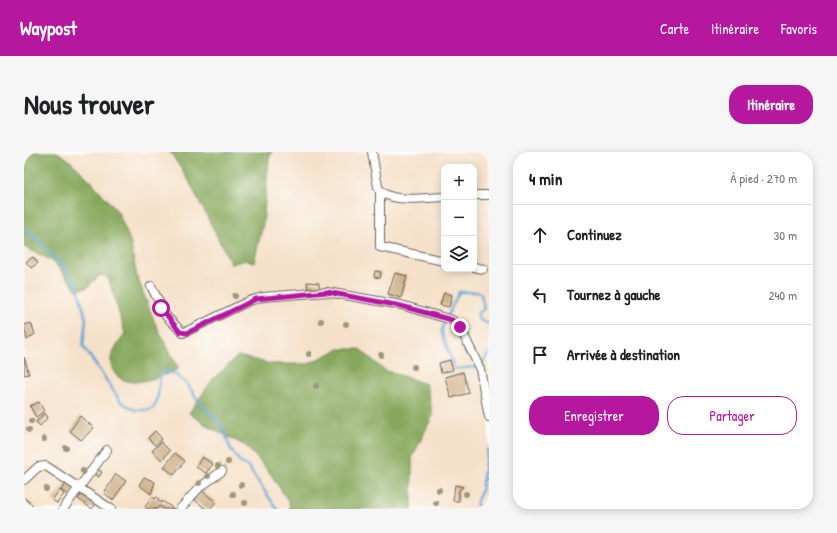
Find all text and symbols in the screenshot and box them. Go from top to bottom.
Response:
text: Waypost [20,15,77,41]
text: Carte [660,19,689,38]
text: Itinéraire [711,19,759,38]
text: Favoris [781,19,817,38]
text: Nous trouver [24,85,155,123]
button: Itinéraire [729,85,813,124]
map controls [441,164,477,272]
button: + [441,164,477,200]
text: 4 min [529,167,562,190]
text: À pied · 270 m [730,169,797,187]
button: − [441,200,477,236]
icon: ahead [529,224,551,246]
text: Continuez [567,224,622,245]
text: 30 m [774,226,797,244]
button: layers [441,236,477,272]
icon: left [529,284,551,306]
text: Tournez à gauche [567,284,660,305]
text: 240 m [768,286,797,304]
route start [152,299,170,317]
route end [451,318,469,336]
icon: arrive [529,344,551,366]
text: Arrivée à destination [567,344,680,365]
button: Enregistrer [529,396,659,435]
button: Partager [667,396,797,435]

